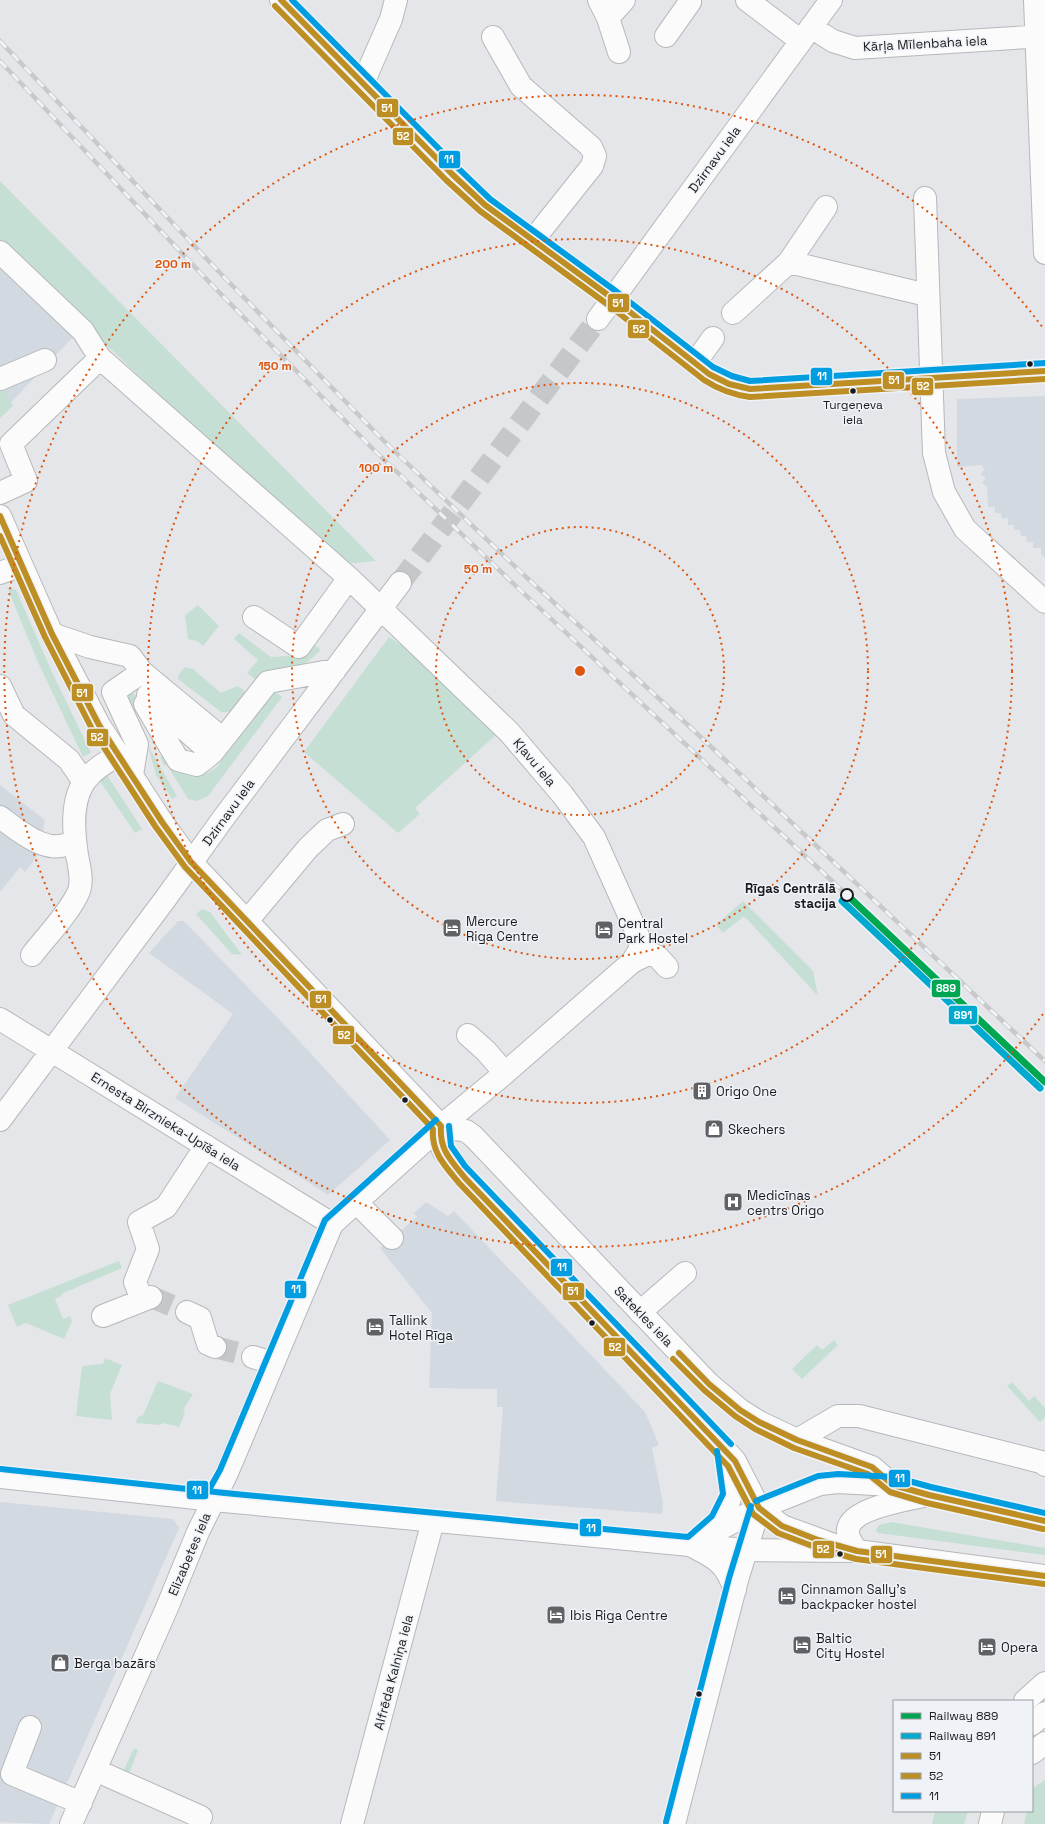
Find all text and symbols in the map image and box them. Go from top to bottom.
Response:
street label: Kārļa Mīlenbaha iela [862,32,988,55]
line badge: 51 [376,98,399,118]
text: 51 [381,101,393,115]
street label: Dzirnavu iela [684,122,745,196]
line badge: 52 [392,127,414,146]
text: 52 [396,129,410,143]
line badge: 11 [438,150,461,169]
text: 11 [444,152,454,166]
text: 200 m [155,256,191,272]
line badge: 51 [607,293,630,313]
text: 51 [612,296,624,310]
line badge: 52 [627,319,650,339]
text: 52 [632,322,646,336]
text: 150 m [258,358,292,374]
unlabelled marker [1025,359,1035,369]
line badge: 11 [810,367,833,386]
text: 11 [817,369,827,383]
line badge: 51 [882,371,905,390]
text: 51 [888,373,900,387]
line badge: 52 [911,377,934,396]
text: 52 [916,379,930,393]
marker: Turgeņeva iela [848,386,858,396]
place label: Turgeņeva iela [823,397,883,428]
text: 100 m [359,460,393,476]
text: 50 m [464,561,492,577]
centre of rings [573,664,587,678]
line badge: 51 [71,683,94,702]
text: 51 [76,686,88,700]
line badge: 52 [86,728,109,747]
text: 52 [90,730,104,744]
street label: Kļavu iela [509,735,560,790]
street label: Dzirnavu iela [198,775,259,849]
place label: Rīgas Centrālā stacija [745,880,836,912]
marker: Rīgas Centrālā stacija [840,888,854,902]
place label: Mercure Riga Centre [466,913,539,945]
place label: Central Park Hostel [618,915,688,947]
hotel icon: Mercure Riga Centre [441,917,463,939]
hotel icon: Central Park Hostel [593,919,615,941]
line badge: 889 [931,979,961,998]
text: 889 [936,981,956,995]
line badge: 51 [309,990,332,1009]
text: 51 [315,992,327,1006]
line badge: 891 [948,1005,978,1025]
text: 891 [954,1008,972,1022]
unlabelled marker [325,1015,335,1025]
line badge: 52 [332,1025,355,1045]
text: 52 [337,1028,351,1042]
street label: Ernesta Birznieka-Upīša iela [88,1068,244,1175]
building icon: Origo One [691,1080,713,1102]
place label: Origo One [716,1083,777,1100]
unlabelled marker [400,1095,410,1105]
shop icon: Skechers [703,1118,725,1140]
place label: Skechers [728,1121,786,1138]
place label: Medicīnas centrs Origo [747,1187,824,1219]
hospital icon: Medicīnas centrs Origo [722,1191,744,1213]
line badge: 11 [550,1258,573,1277]
text: 11 [557,1260,567,1274]
line badge: 11 [284,1280,307,1299]
text: 11 [291,1282,301,1296]
line badge: 51 [562,1282,585,1301]
street label: Satekles iela [610,1282,677,1351]
text: 51 [567,1284,579,1298]
place label: Tallink Hotel Rīga [389,1312,453,1344]
hotel icon: Tallink Hotel Rīga [364,1316,386,1338]
unlabelled marker [587,1318,597,1328]
line badge: 52 [603,1337,626,1357]
text: 52 [608,1340,622,1354]
line badge: 11 [888,1469,911,1488]
text: 11 [895,1471,905,1485]
line badge: 11 [186,1480,209,1500]
text: 11 [192,1483,202,1497]
street label: Elizabetes iela [164,1509,215,1598]
line badge: 11 [579,1518,602,1537]
text: 11 [586,1521,596,1535]
line badge: 52 [812,1540,835,1559]
text: 52 [816,1542,830,1556]
line badge: 51 [870,1545,893,1564]
text: 51 [875,1547,887,1561]
unlabelled marker [835,1549,845,1559]
place label: Cinnamon Sally's backpacker hostel [801,1581,917,1613]
hotel icon: Cinnamon Sally's backpacker hostel [776,1585,798,1607]
hotel icon: Ibis Riga Centre [545,1604,567,1626]
place label: Ibis Riga Centre [570,1607,668,1624]
street label: Alfrēda Kalniņa iela [370,1612,417,1732]
place label: Baltic City Hostel [816,1630,885,1662]
hotel icon: Baltic City Hostel [791,1634,813,1656]
hotel icon: Opera [976,1636,998,1658]
place label: Opera [1001,1639,1038,1656]
shop icon: Berga bazārs [49,1652,71,1674]
place label: Berga bazārs [74,1655,156,1672]
unlabelled marker [694,1689,704,1699]
legend [893,1700,1033,1812]
text: Railway 889 [929,1708,998,1724]
text: Railway 891 [929,1728,996,1744]
text: 51 [929,1748,941,1764]
text: 52 [929,1768,943,1784]
text: 11 [929,1788,939,1804]

